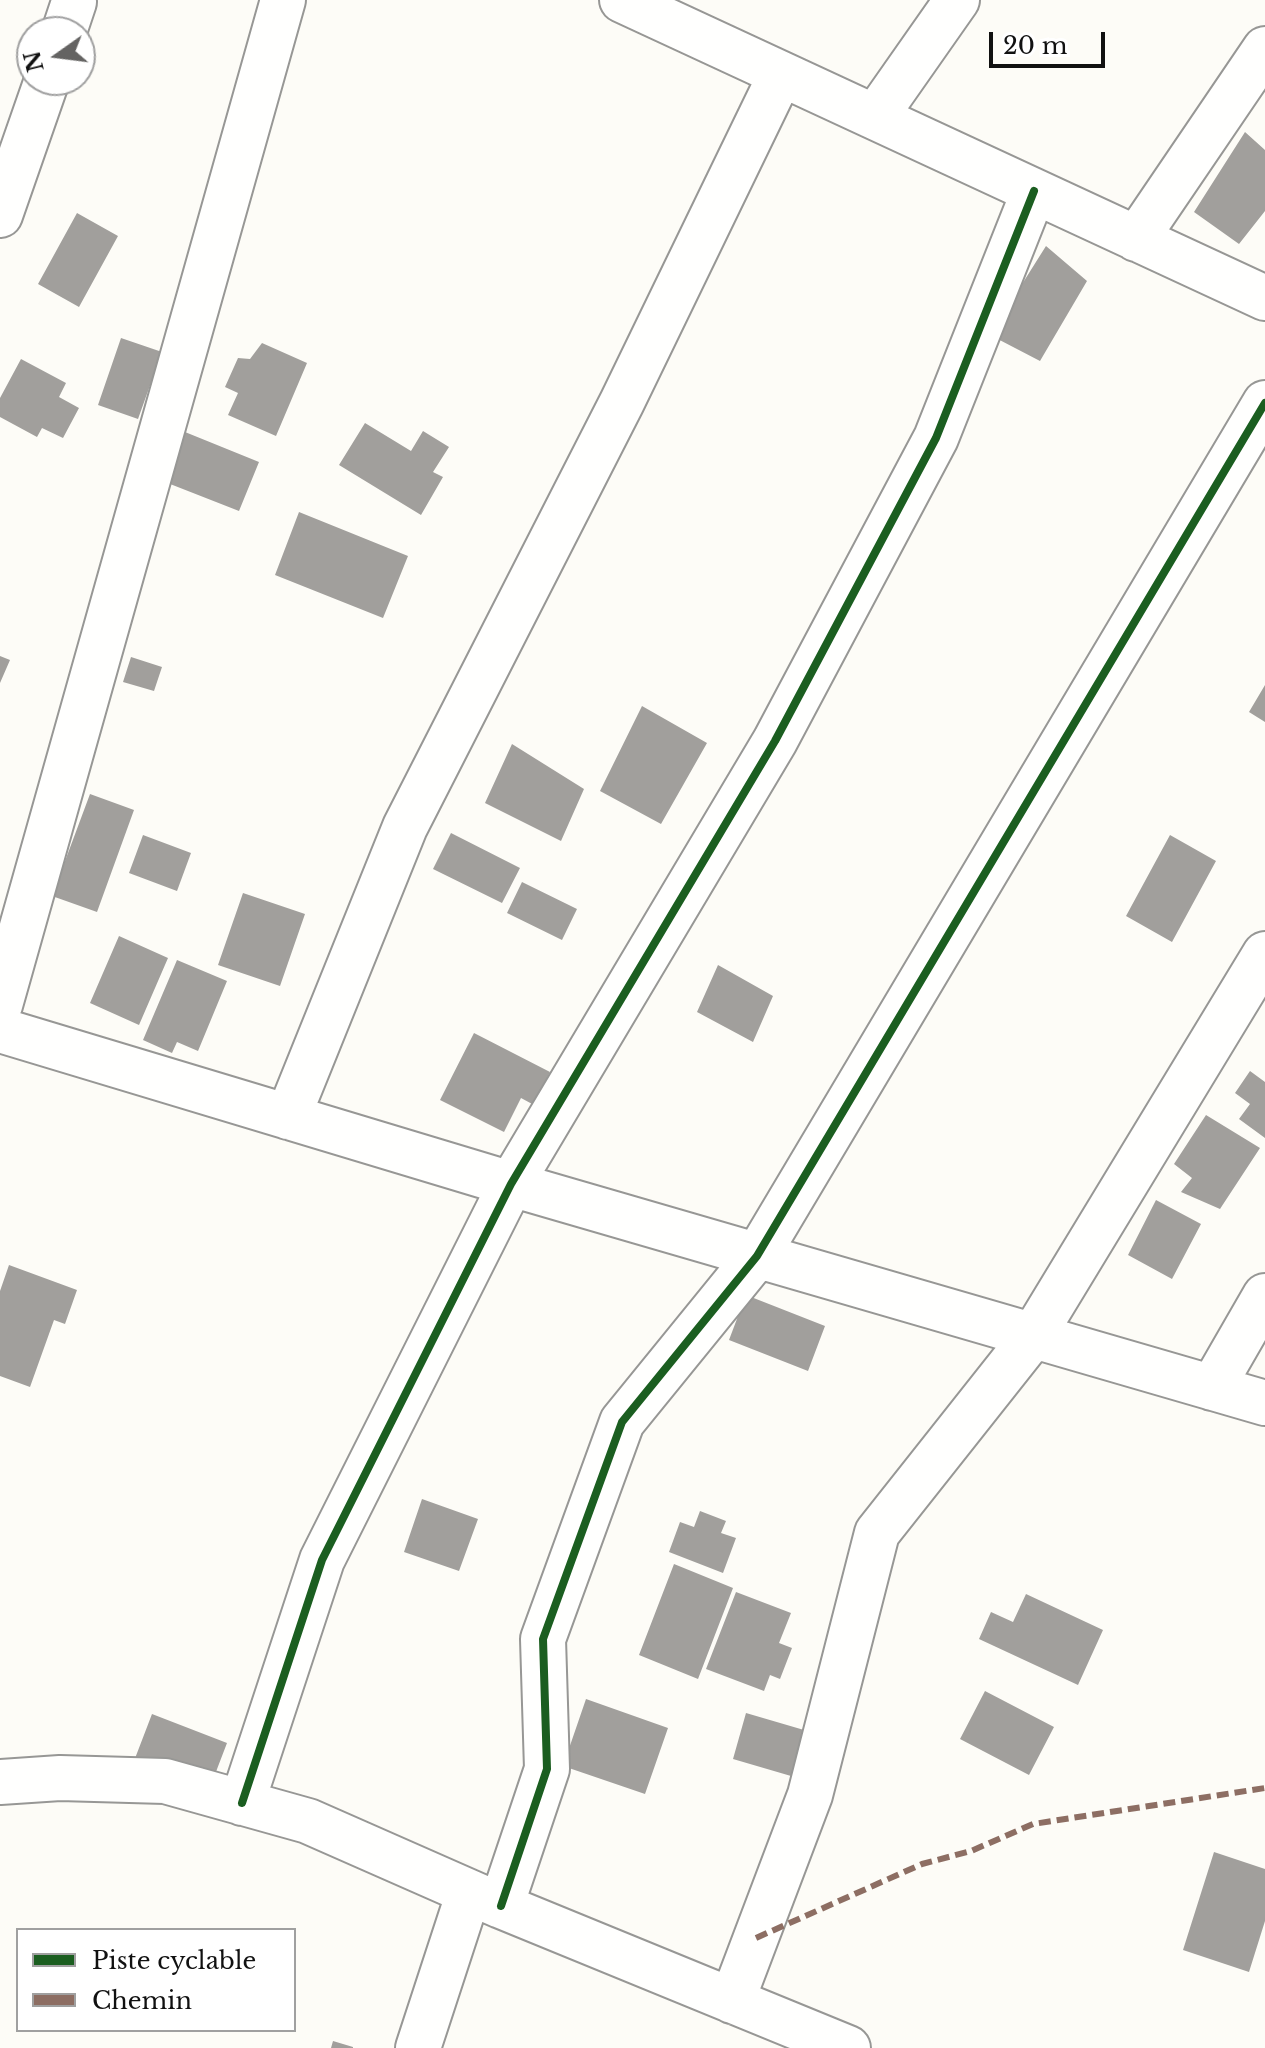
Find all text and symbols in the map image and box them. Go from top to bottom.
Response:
north arrow [16,16,96,96]
scale bar [993,16,1109,66]
text: 20 m [1003,31,1068,60]
text: N [19,48,50,75]
legend [16,1928,296,2032]
text: Piste cyclable [92,1946,256,1975]
text: Chemin [92,1986,192,2015]

